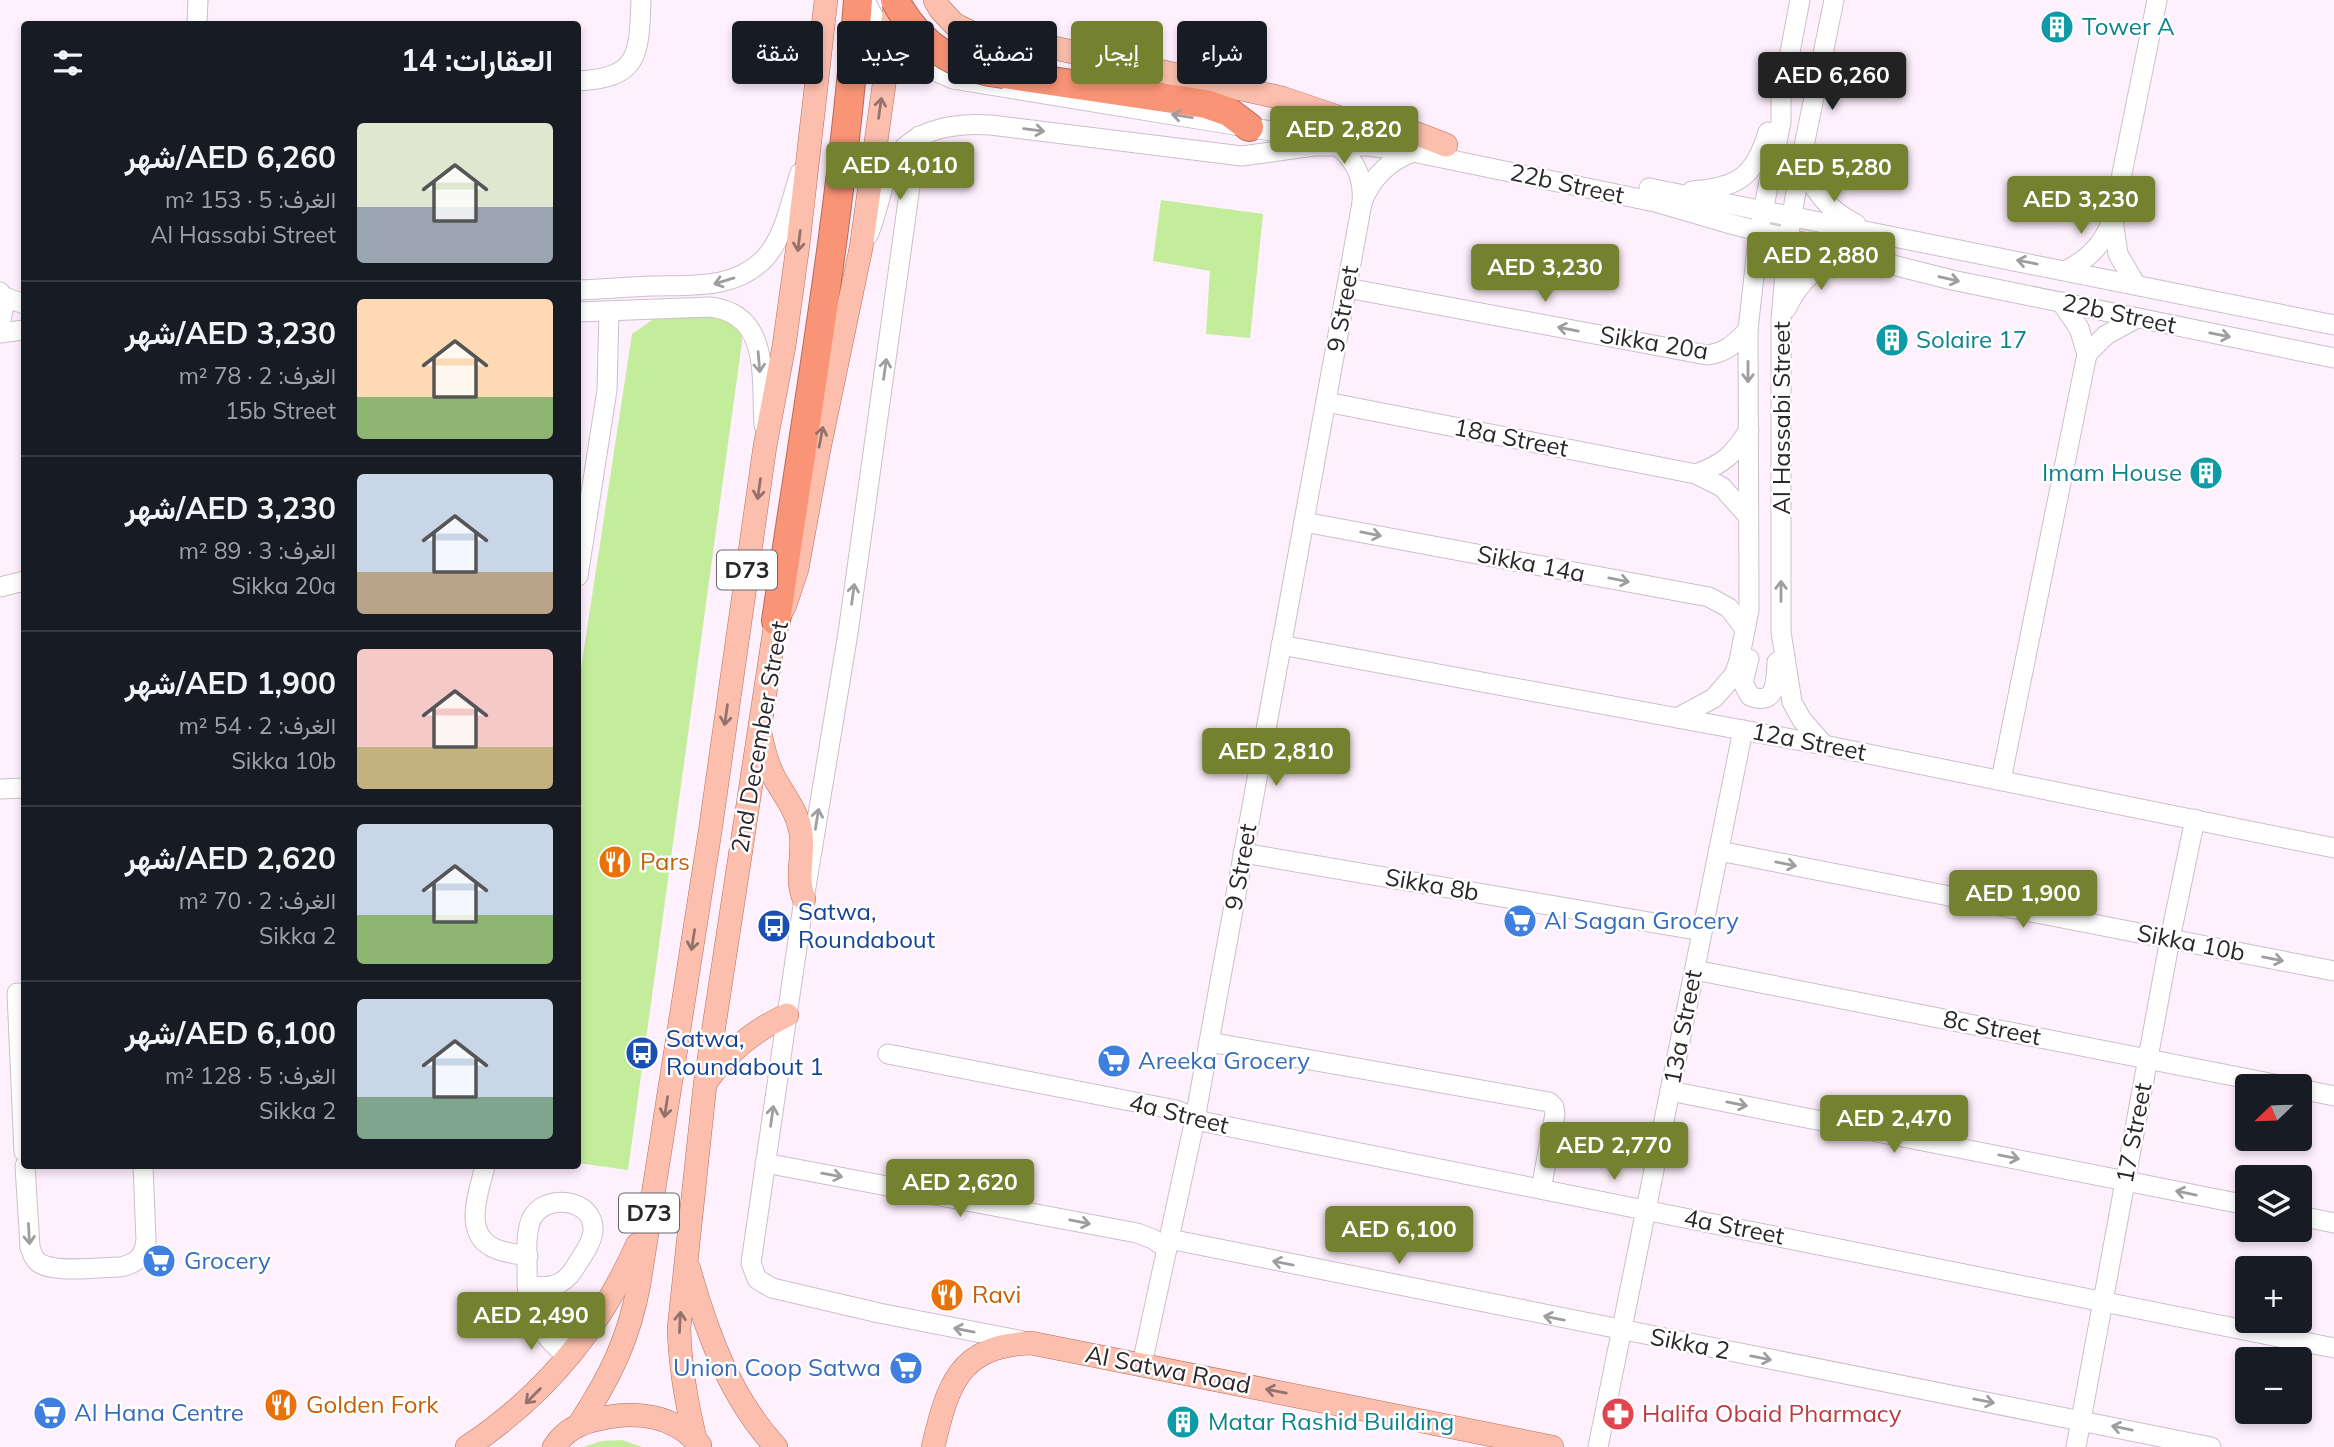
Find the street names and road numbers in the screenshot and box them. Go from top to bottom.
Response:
street label: 22b Street [1507,156,1627,210]
street label: 9 Street [1320,263,1364,354]
street label: 22b Street [2059,286,2179,340]
street label: Sikka 20a [1598,319,1710,365]
street label: Al Hassabi Street [1766,321,1796,515]
street label: 18a Street [1451,411,1571,463]
street label: Sikka 14a [1475,538,1588,588]
road number: D73 [717,550,777,590]
street label: 2nd December Street [724,619,794,855]
street label: 12a Street [1749,715,1869,767]
street label: 9 Street [1218,821,1262,912]
street label: Sikka 8b [1383,861,1481,907]
street label: Sikka 10b [2135,917,2248,967]
street label: 13a Street [1656,967,1708,1087]
street label: 8c Street [1941,1003,2044,1051]
street label: 17 Street [2109,1080,2157,1185]
street label: 4a Street [1126,1086,1232,1140]
road number: D73 [619,1194,679,1232]
street label: 4a Street [1682,1202,1787,1250]
street label: Sikka 2 [1648,1321,1732,1365]
street label: Al Satwa Road [1083,1338,1253,1400]

